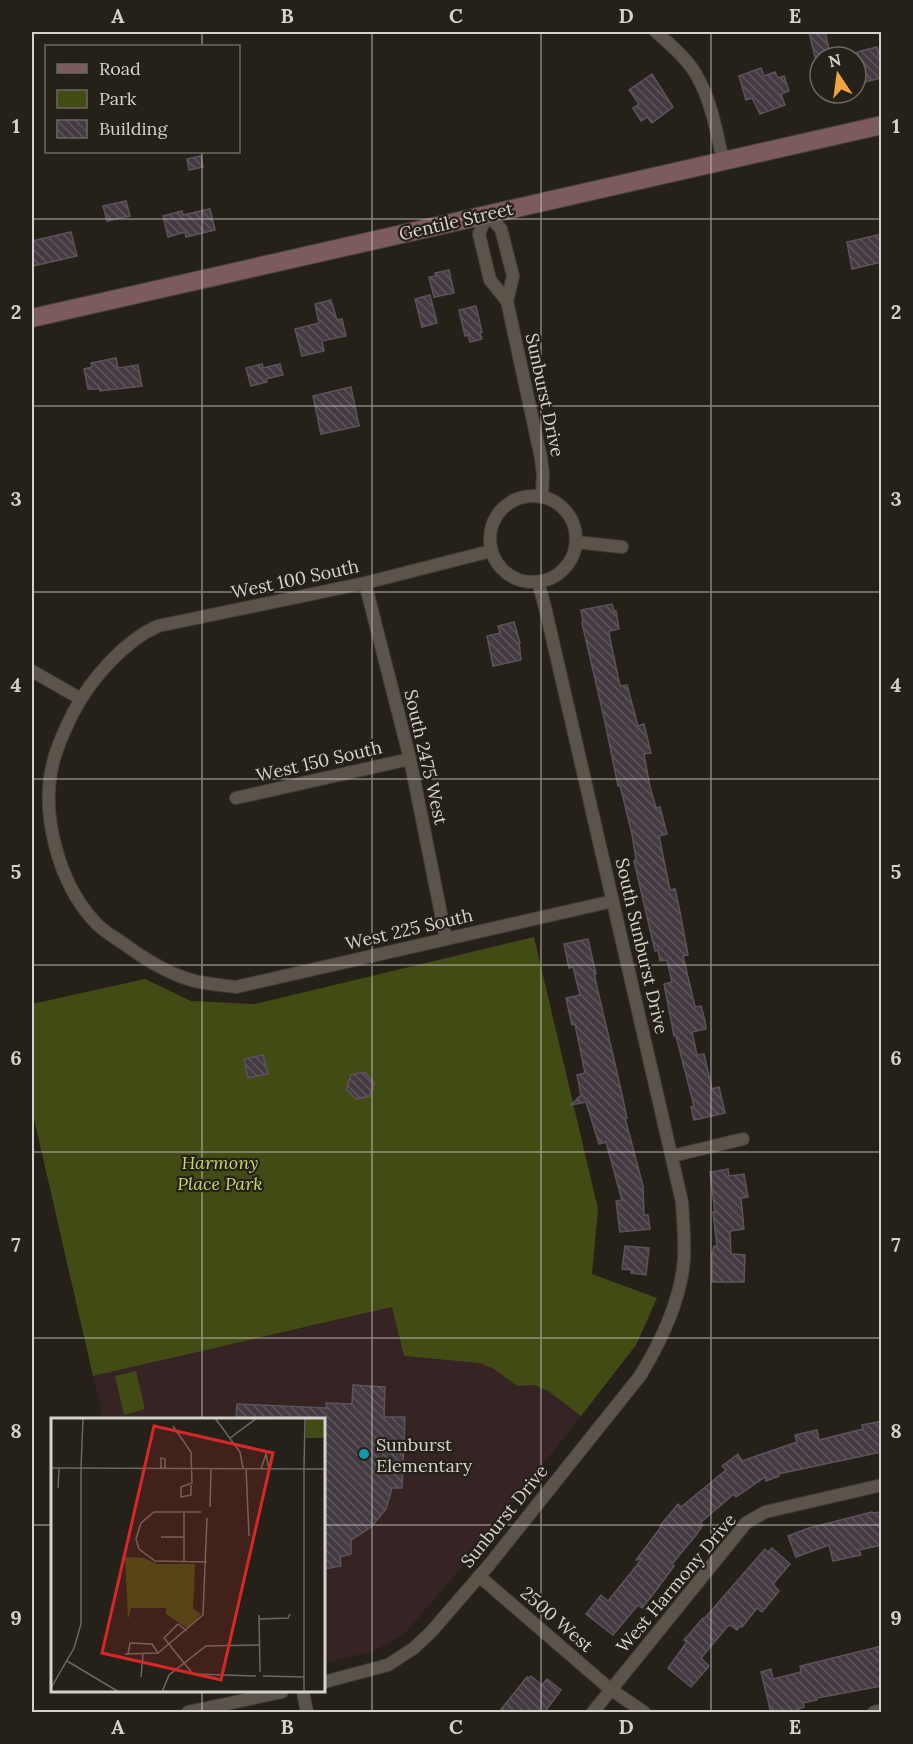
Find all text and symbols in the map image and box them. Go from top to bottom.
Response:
text: A [111,3,125,28]
text: B [280,3,294,28]
text: C [449,3,463,28]
text: D [618,3,634,28]
text: E [789,3,801,28]
legend [45,45,240,153]
north arrow [808,45,868,105]
text: N [826,49,843,72]
text: Road [99,57,141,80]
text: Park [99,87,137,110]
text: 1 [12,113,20,138]
text: 1 [892,113,900,138]
text: Building [99,117,169,140]
street label: Gentile Street [397,197,515,245]
text: 2 [11,299,21,324]
text: 2 [891,299,901,324]
street label: Sunburst Drive [521,331,569,459]
text: 3 [10,486,22,511]
text: 3 [890,486,902,511]
street label: West 100 South [229,554,361,604]
text: 4 [11,672,22,697]
text: 4 [891,672,902,697]
street label: South 2475 West [399,687,453,827]
street label: West 150 South [254,735,384,787]
street label: South Sunburst Drive [611,856,673,1036]
text: 5 [11,859,22,884]
text: 5 [891,859,902,884]
street label: West 225 South [343,903,475,955]
text: 6 [10,1045,22,1070]
text: 6 [890,1045,902,1070]
park label: Harmony Place Park [177,1151,263,1195]
text: 7 [11,1232,21,1257]
text: 7 [891,1232,901,1257]
text: 8 [10,1418,22,1443]
inset map [51,1418,326,1693]
text: 8 [890,1418,902,1443]
place label: Sunburst Elementary [376,1433,473,1477]
marker: Sunburst Elementary [357,1447,371,1461]
street label: Sunburst Drive [455,1460,553,1572]
street label: West Harmony Drive [611,1509,741,1657]
street label: 2500 West [516,1581,598,1657]
text: 9 [10,1605,22,1630]
text: 9 [890,1605,902,1630]
text: A [111,1714,125,1739]
text: B [280,1714,294,1739]
text: C [449,1714,463,1739]
text: D [618,1714,634,1739]
text: E [789,1714,801,1739]

